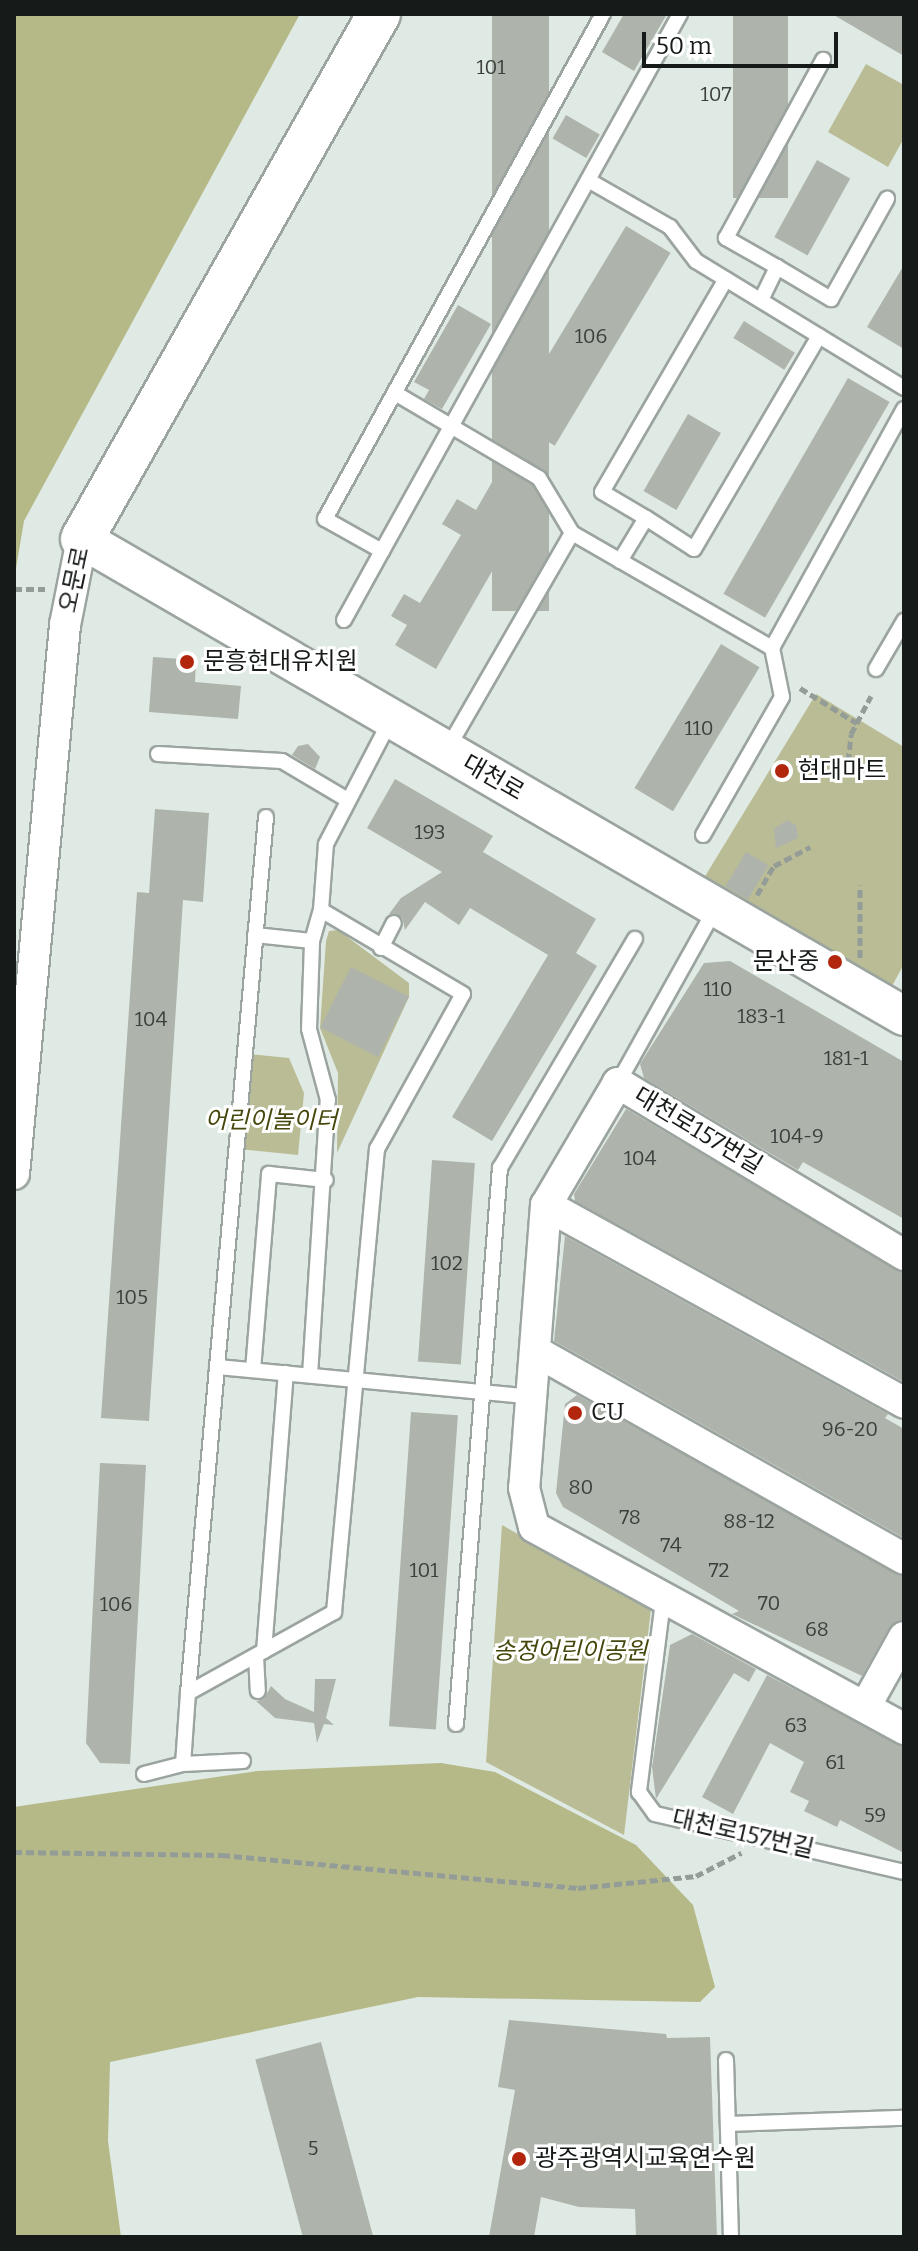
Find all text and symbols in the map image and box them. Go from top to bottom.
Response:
scale bar [646,16,842,66]
text: 50 m [656,32,712,60]
house number: 101 [477,55,505,79]
house number: 107 [701,82,731,106]
house number: 106 [575,324,607,348]
street label: 오문로 [54,545,96,615]
place label: 문흥현대유치원 [203,648,358,676]
marker: 문흥현대유치원 [178,653,196,671]
house number: 110 [684,716,714,740]
street label: 대천로 [457,749,529,807]
place label: 현대마트 [798,757,886,785]
marker: 현대마트 [773,762,791,780]
house number: 193 [415,820,445,844]
place label: 문산중 [753,948,819,976]
marker: 문산중 [826,953,844,971]
house number: 110 [703,977,733,1001]
house number: 183-1 [737,1004,785,1028]
house number: 104 [135,1007,167,1031]
house number: 181-1 [824,1046,868,1070]
street label: 대천로157번길 [629,1081,767,1181]
park label: 어린이놀이터 [205,1107,337,1135]
house number: 104-9 [770,1124,824,1148]
house number: 104 [624,1146,656,1170]
house number: 102 [431,1251,463,1275]
house number: 105 [116,1285,148,1309]
place label: CU [591,1399,624,1427]
marker: CU [566,1404,584,1422]
house number: 96-20 [822,1417,878,1441]
house number: 80 [569,1475,593,1499]
house number: 78 [619,1505,641,1529]
house number: 88-12 [723,1509,775,1533]
house number: 74 [660,1533,682,1557]
house number: 101 [410,1558,438,1582]
house number: 72 [709,1558,729,1582]
house number: 70 [758,1591,780,1615]
house number: 106 [100,1592,132,1616]
house number: 68 [805,1617,829,1641]
park label: 송정어린이공원 [493,1638,647,1666]
house number: 63 [785,1713,807,1737]
house number: 61 [825,1750,845,1774]
house number: 59 [864,1803,886,1827]
street label: 대천로157번길 [669,1804,817,1864]
house number: 5 [308,2136,318,2160]
place label: 광주광역시교육연수원 [535,2145,756,2173]
marker: 광주광역시교육연수원 [510,2150,528,2168]

